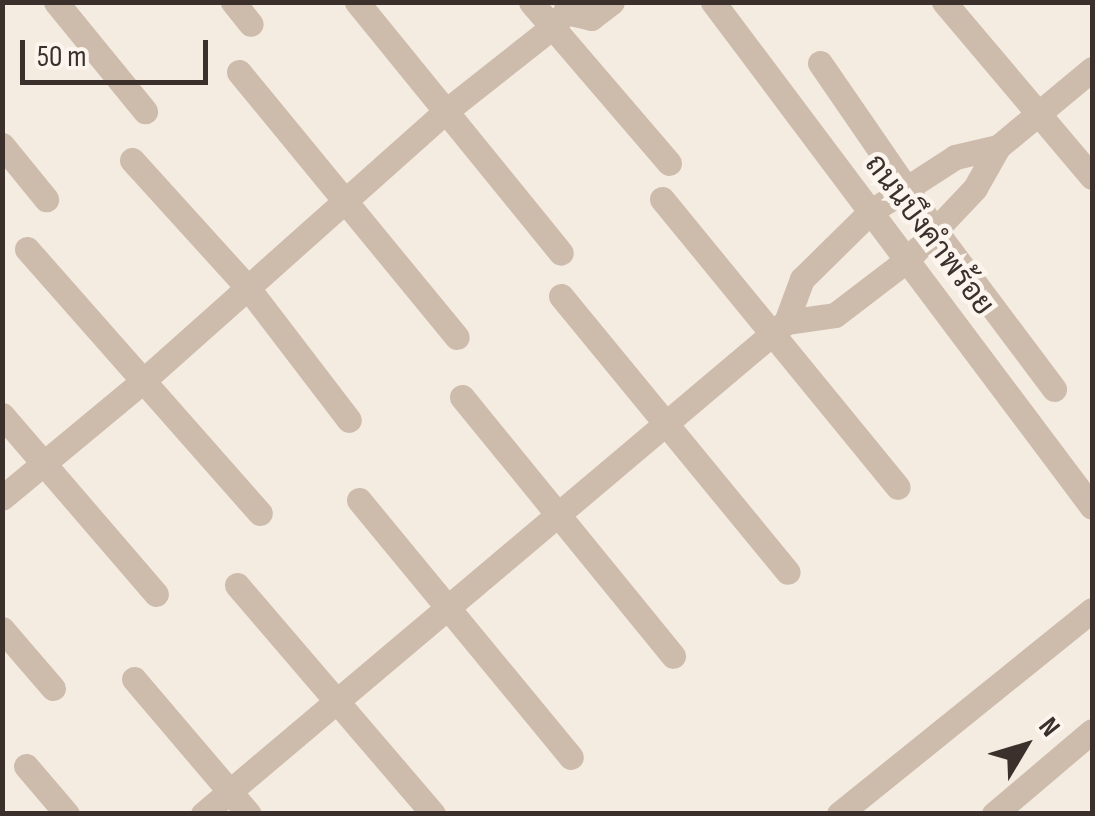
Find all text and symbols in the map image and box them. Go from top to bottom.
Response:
scale bar [25,20,212,82]
text: 50 m [37,39,86,75]
street label: ถนนบึงคำพร้อย [857,147,1001,323]
north arrow [975,696,1075,796]
text: N [1031,711,1067,743]

